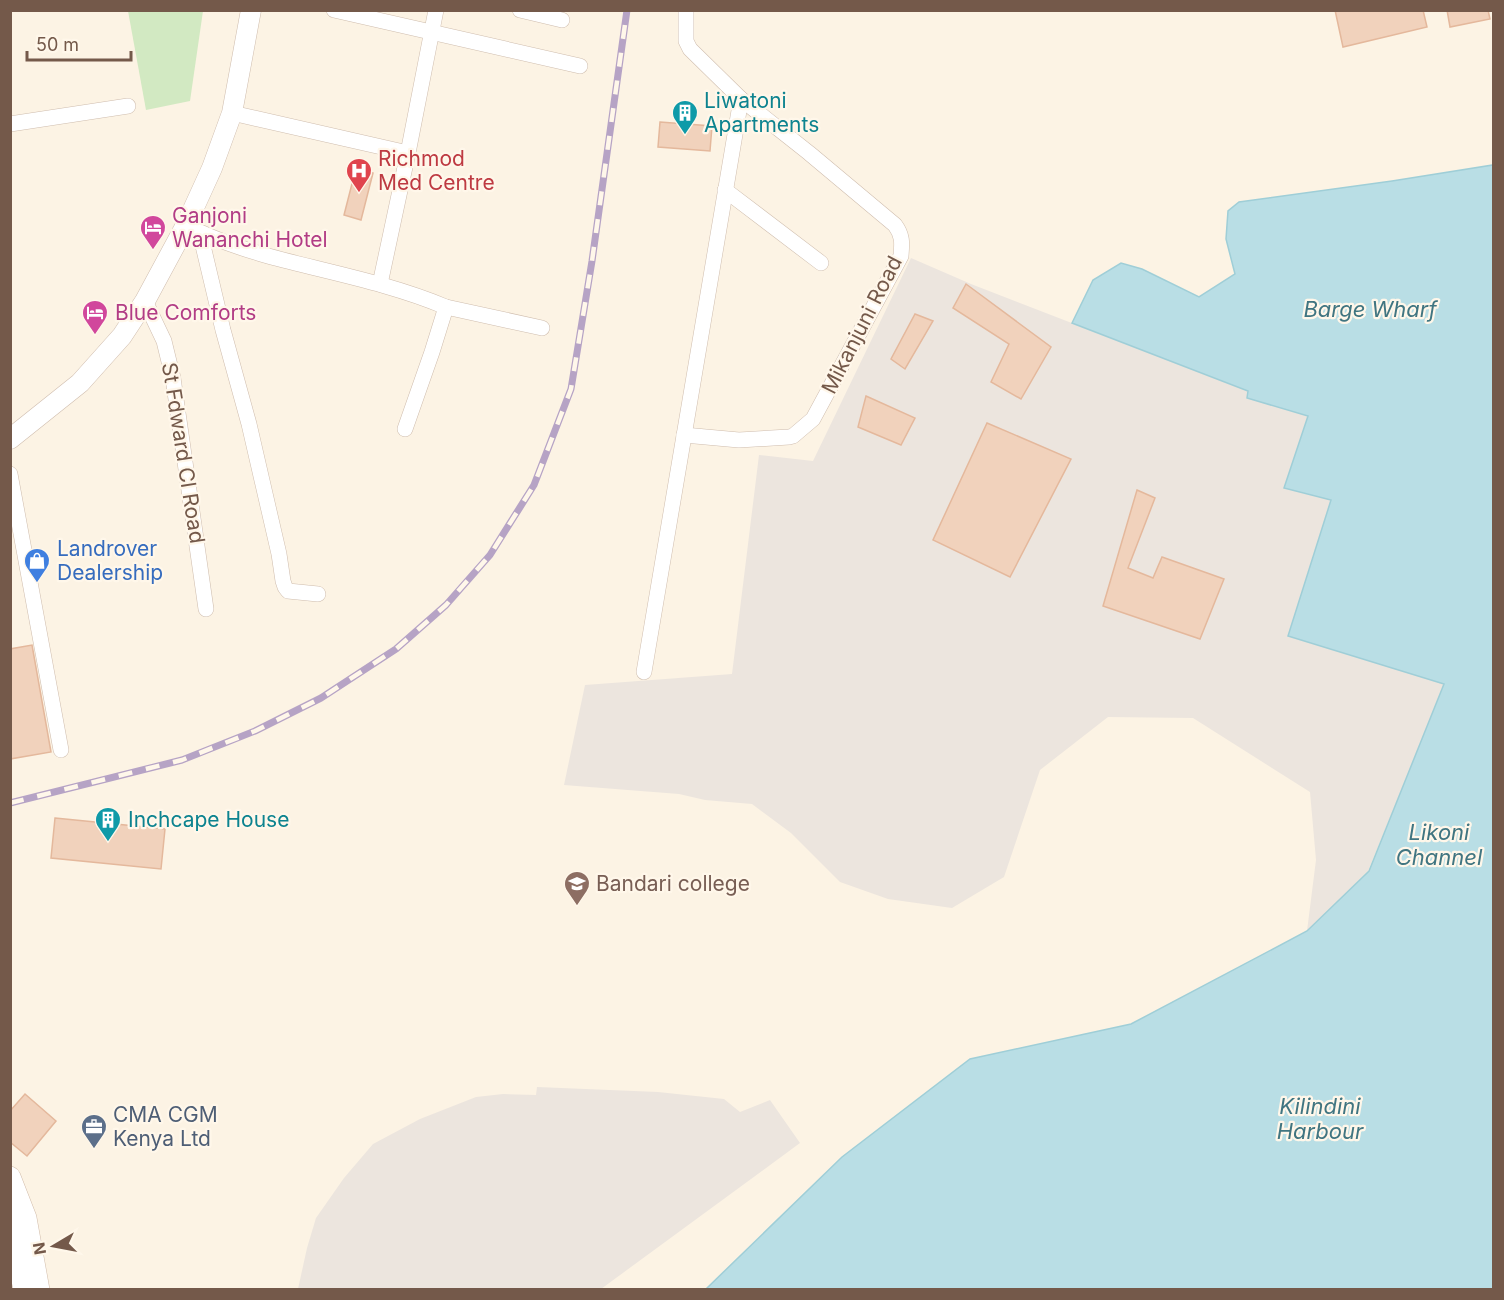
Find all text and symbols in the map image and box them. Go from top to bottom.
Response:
scale bar [27,24,130,62]
text: 50 m [36,34,79,55]
place label: Liwatoni Apartments [704,88,819,137]
building icon: Liwatoni Apartments [670,98,700,136]
place label: Richmod Med Centre [378,146,495,195]
hospital icon: Richmod Med Centre [344,156,374,194]
place label: Ganjoni Wananchi Hotel [172,203,328,252]
hotel icon: Ganjoni Wananchi Hotel [138,213,168,251]
street label: Mikanjuni Road [816,252,907,398]
water label: Barge Wharf [1303,296,1438,322]
hotel icon: Blue Comforts [80,298,110,336]
place label: Blue Comforts [115,300,256,325]
street label: St Fdward Cl Road [157,361,210,545]
place label: Landrover Dealership [57,536,163,585]
shop icon: Landrover Dealership [22,546,52,584]
building icon: Inchcape House [93,805,123,843]
place label: Inchcape House [128,807,289,832]
water label: Likoni Channel [1396,819,1483,870]
school or university icon: Bandari college [562,869,592,907]
place label: Bandari college [596,871,750,896]
water label: Kilindini Harbour [1277,1093,1364,1144]
place label: CMA CGM Kenya Ltd [113,1102,218,1151]
office icon: CMA CGM Kenya Ltd [79,1112,109,1150]
north arrow [24,1216,84,1276]
text: N [28,1241,50,1256]

